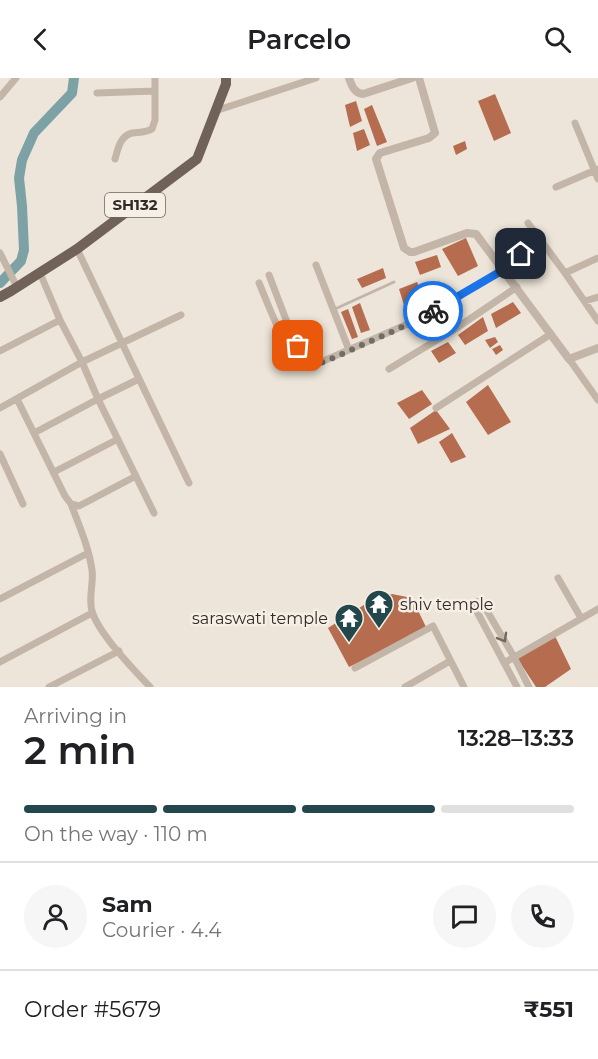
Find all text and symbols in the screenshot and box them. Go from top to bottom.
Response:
icon: back [24,23,57,56]
text: Parcelo [247,23,351,56]
icon: search [541,23,574,56]
road number: SH132 [105,193,165,217]
pin [495,228,546,279]
icon: home [504,237,537,270]
courier [403,281,463,341]
icon: bike [417,295,450,328]
pin [272,320,323,371]
icon: bag [281,329,314,362]
temple icon: shiv temple [363,588,395,630]
place label: shiv temple [400,595,493,614]
temple icon: saraswati temple [333,602,365,644]
place label: saraswati temple [192,609,328,628]
one-way arrow [496,632,508,642]
text: Arriving in [24,704,127,728]
text: 13:28–13:33 [458,725,574,752]
text: 2 min [24,726,137,774]
text: On the way · 110 m [24,822,208,846]
button: person [24,885,87,948]
button: chat [433,885,496,948]
button: phone [511,885,574,948]
text: Sam [102,891,153,918]
text: Courier · 4.4 [102,918,221,942]
text: Order #5679 [24,996,161,1023]
text: ₹551 [523,996,574,1023]

